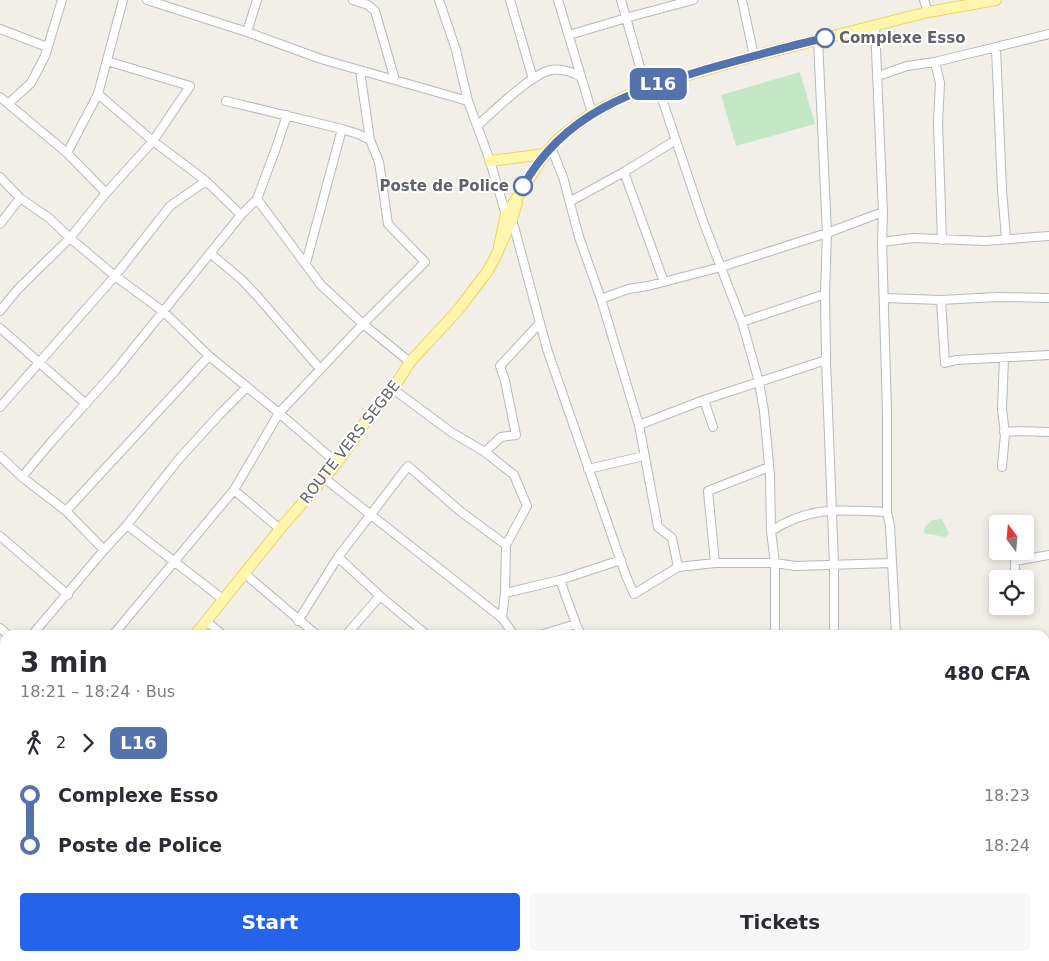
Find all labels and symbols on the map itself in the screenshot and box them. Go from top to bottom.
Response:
marker: Complexe Esso [815,28,835,48]
place label: Complexe Esso [839,29,965,47]
line badge: L16 [629,68,687,100]
marker: Poste de Police [513,176,533,196]
place label: Poste de Police [379,177,509,195]
street label: ROUTE VERS SEGBE [296,377,404,507]
north arrow [989,515,1034,560]

